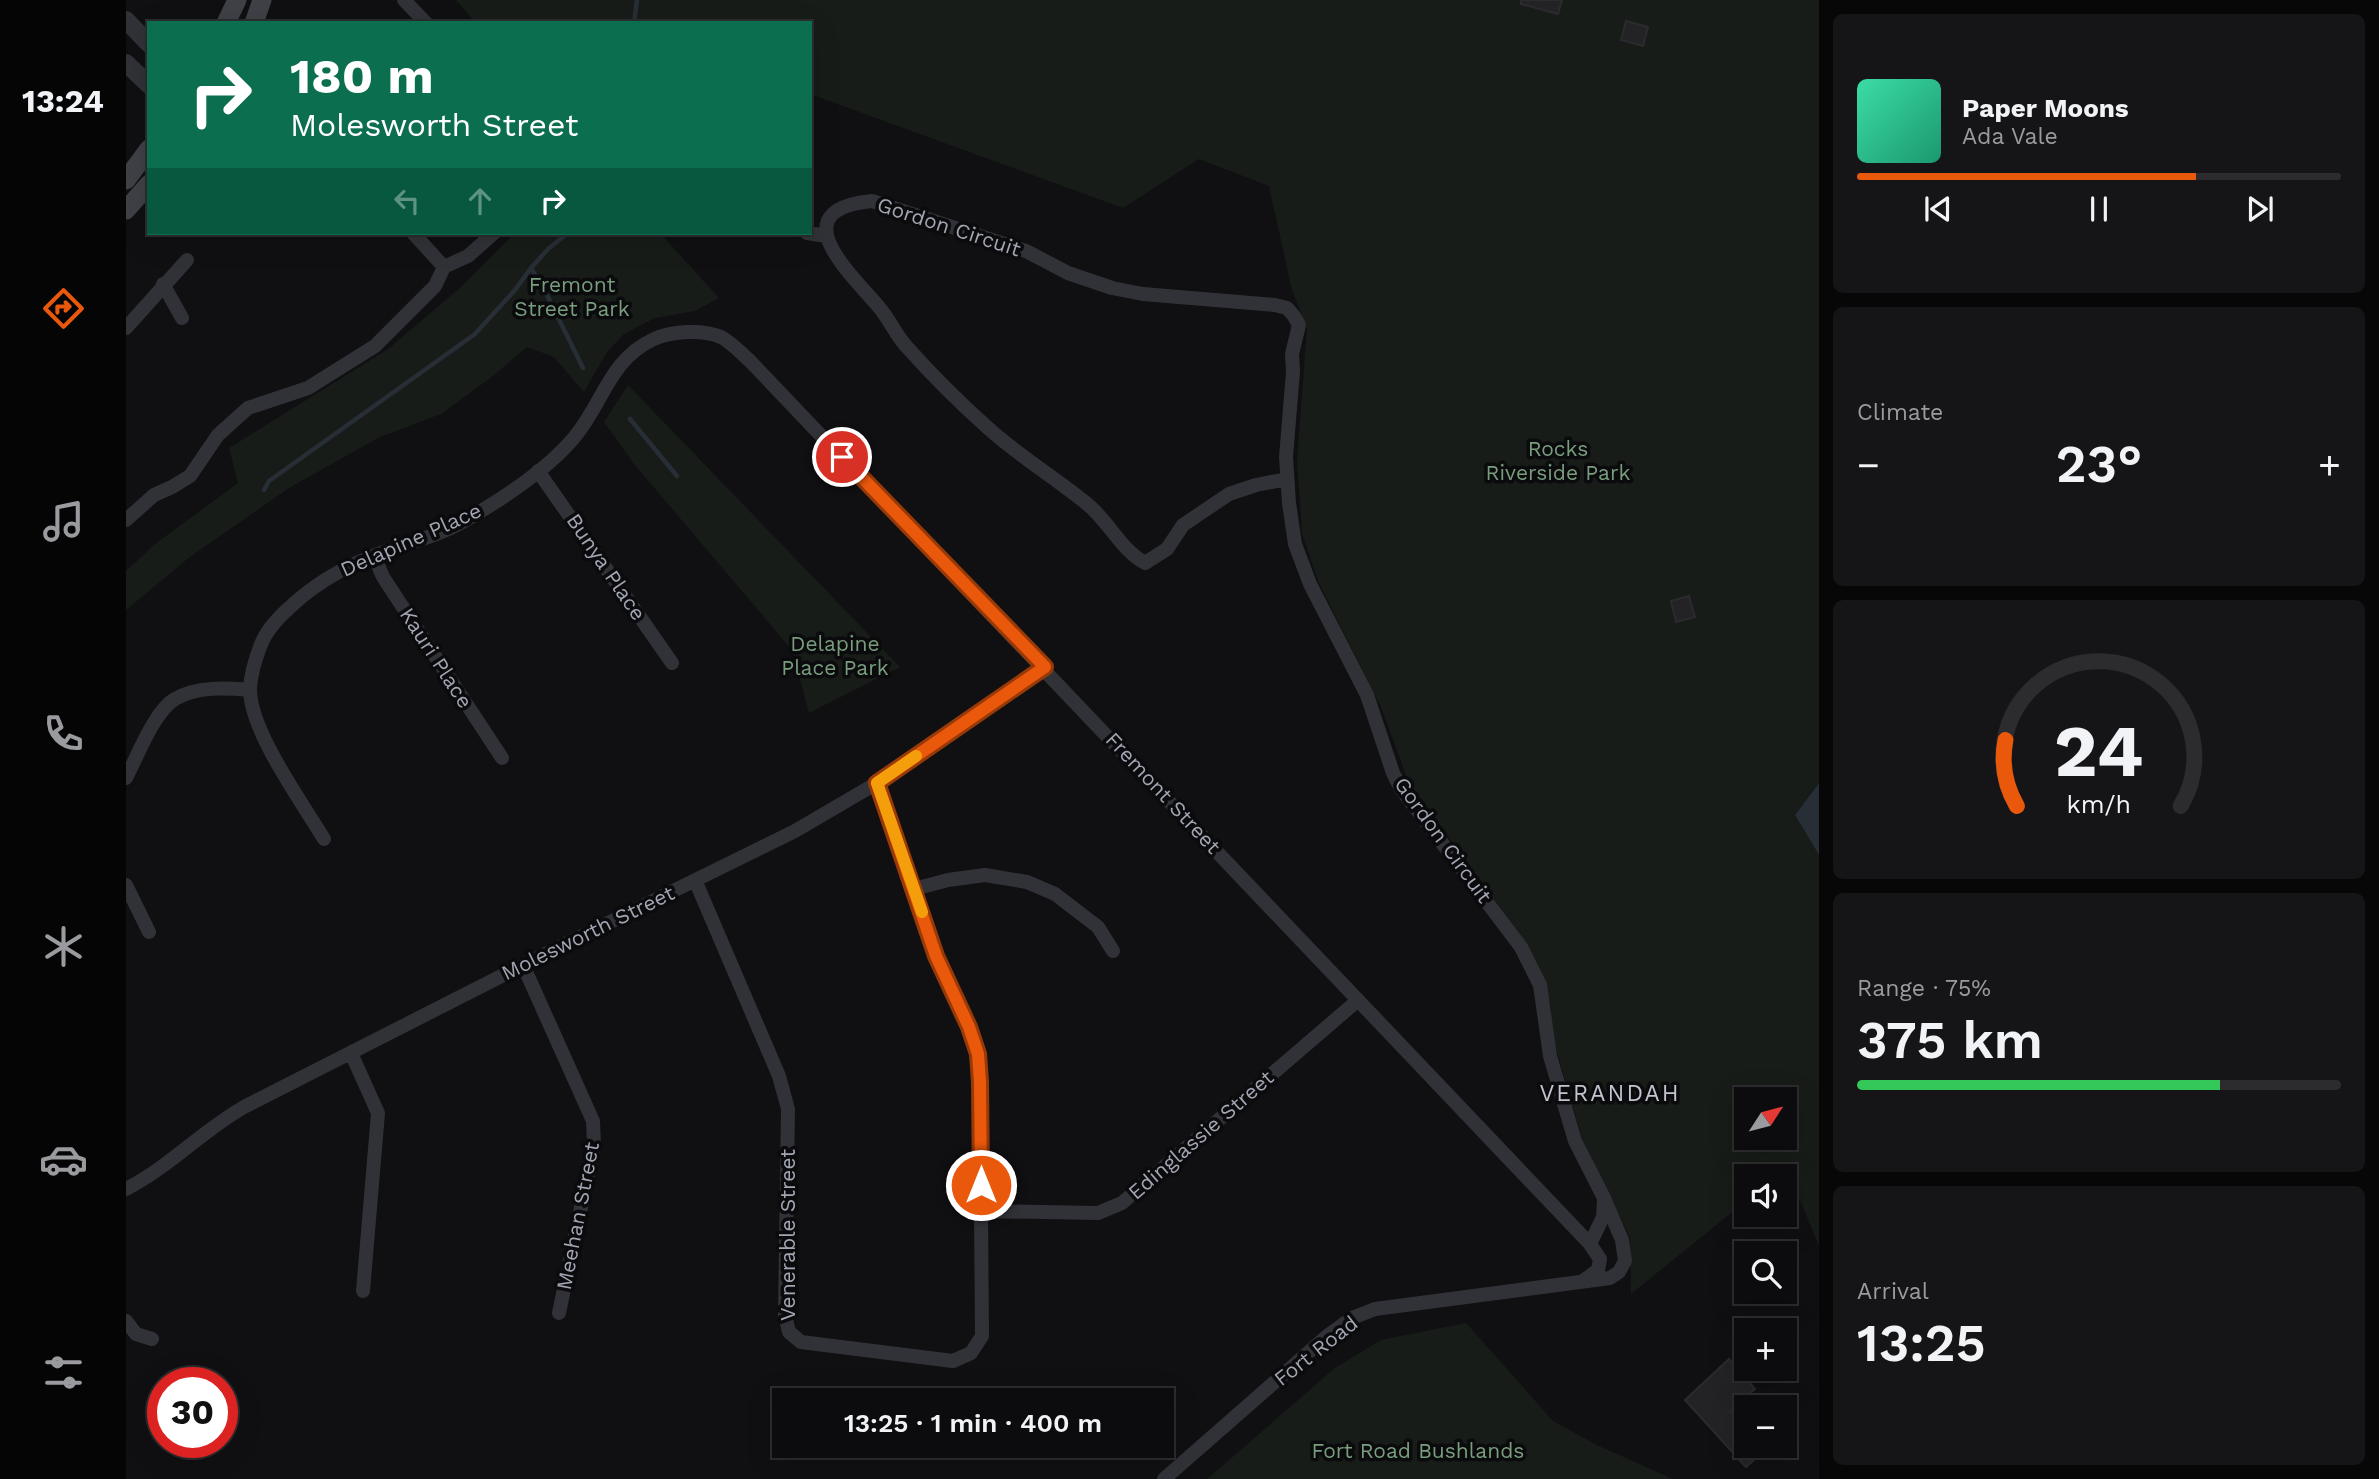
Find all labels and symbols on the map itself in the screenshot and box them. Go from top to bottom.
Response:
street label: Gordon Circuit [874,192,1024,262]
park label: Fremont Street Park [514,272,630,321]
pin [812,427,872,487]
park label: Rocks Riverside Park [1486,436,1631,485]
street label: Delapine Place [336,497,485,582]
street label: Bunya Place [562,509,651,625]
street label: Kauri Place [395,603,478,713]
park label: Delapine Place Park [781,631,889,680]
street label: Fremont Street [1101,727,1226,859]
street label: Gordon Circuit [1389,772,1498,908]
street label: Molesworth Street [497,880,678,985]
street label: Edinglassie Street [1123,1065,1279,1205]
district label: VERANDAH [1539,1080,1681,1107]
north arrow [1734,1087,1797,1150]
street label: Meehan Street [551,1140,604,1292]
position arrow [944,1148,1018,1222]
street label: Venerable Street [775,1149,800,1321]
street label: Fort Road [1269,1310,1363,1391]
speed limit sign: 30 [147,1367,238,1458]
park label: Fort Road Bushlands [1312,1438,1524,1463]

